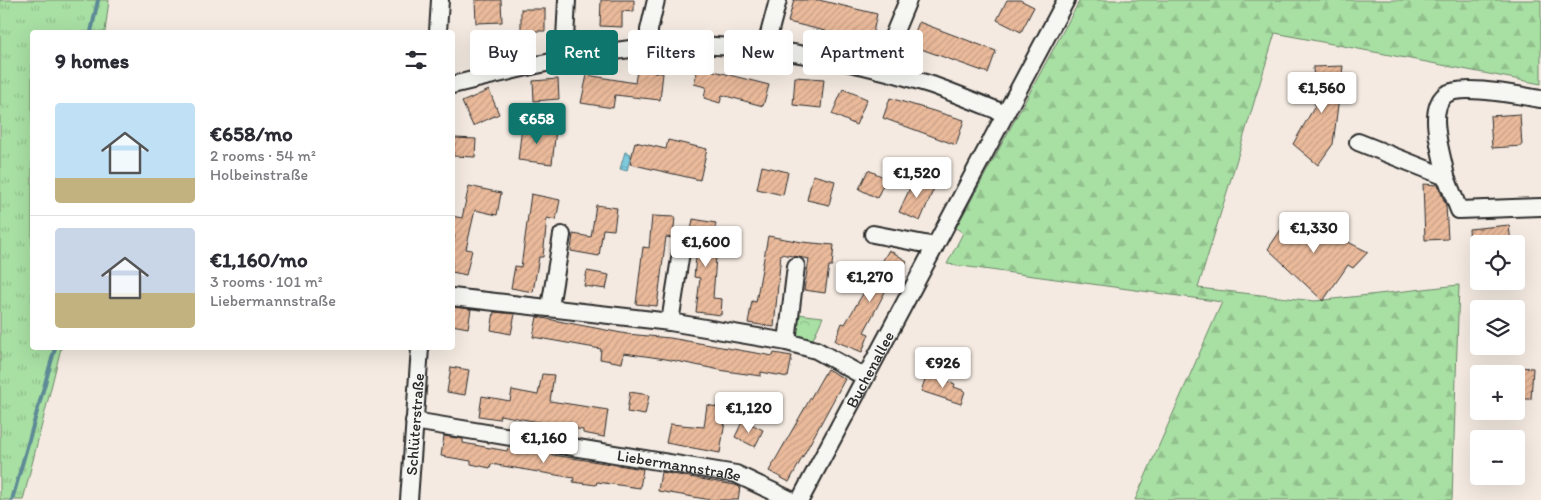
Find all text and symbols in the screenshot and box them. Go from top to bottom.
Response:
chip: Buy [470,30,536,75]
chip: Rent [546,30,618,75]
chip: Filters [628,30,714,75]
chip: New [724,30,793,75]
chip: Apartment [803,30,923,75]
icon: filters [402,46,430,74]
text: 9 homes [55,48,129,73]
pin: €1,560 [1281,72,1363,114]
text: €1,560 [1298,78,1346,97]
pin: €658 [507,102,567,145]
text: €658 [520,109,554,128]
text: €658/mo [210,121,293,146]
icon: home [95,123,155,183]
text: 2 rooms · 54 m² [210,146,316,165]
pin: €1,520 [876,156,958,199]
text: €1,520 [893,163,941,182]
text: Holbeinstraße [210,165,308,184]
pin: €1,330 [1273,212,1355,254]
text: €1,330 [1290,218,1338,237]
pin: €1,600 [665,226,747,268]
text: €1,600 [682,232,730,251]
map controls [1470,235,1525,485]
button: locate [1470,235,1525,290]
text: €1,160/mo [210,247,308,272]
icon: home [95,248,155,308]
pin: €1,270 [829,260,911,303]
text: €1,270 [847,267,893,286]
text: 3 rooms · 101 m² [210,272,323,291]
text: Liebermannstraße [210,291,336,310]
button: layers [1470,300,1525,355]
street label: Buchenallee [841,328,898,411]
pin: €926 [913,346,973,389]
text: €926 [926,353,960,372]
button: + [1470,365,1525,420]
street label: Schlüterstraße [401,372,428,476]
pin: €1,120 [708,392,790,434]
text: €1,120 [726,398,772,417]
pin: €1,160 [503,422,585,464]
text: €1,160 [521,428,567,447]
button: − [1470,430,1525,485]
street label: Liebermannstraße [616,445,745,485]

